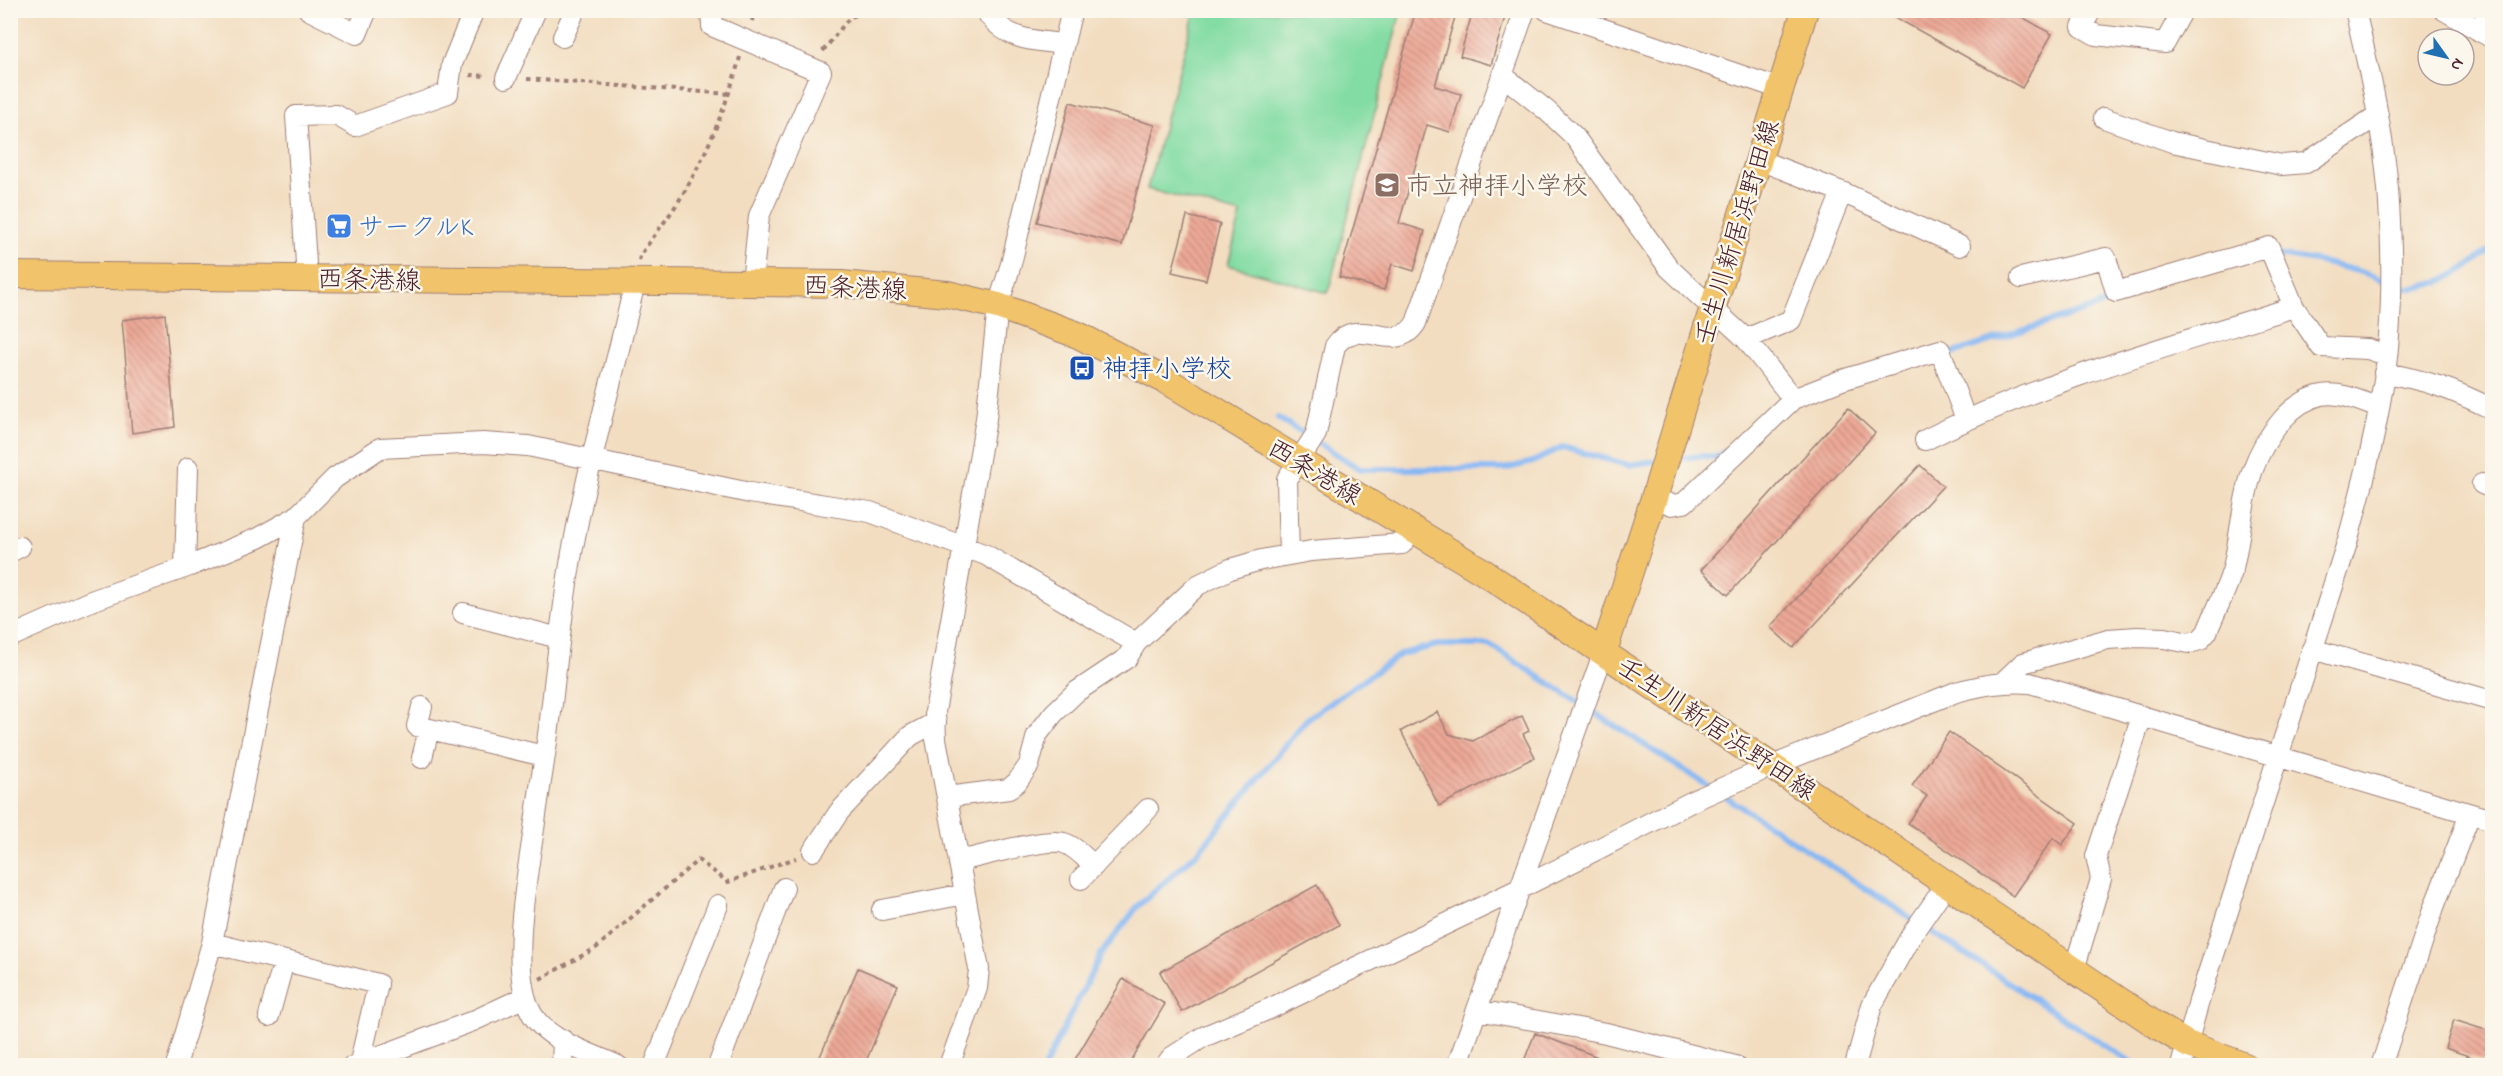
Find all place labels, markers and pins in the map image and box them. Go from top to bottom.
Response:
place label: 市立神拝小学校 [1406,169,1588,207]
school or university icon: 市立神拝小学校 [1372,170,1402,200]
place label: サークルK [358,210,473,248]
supermarket icon: サークルK [324,211,354,241]
place label: 神拝小学校 [1102,352,1232,390]
bus stop icon: 神拝小学校 [1067,353,1097,383]

